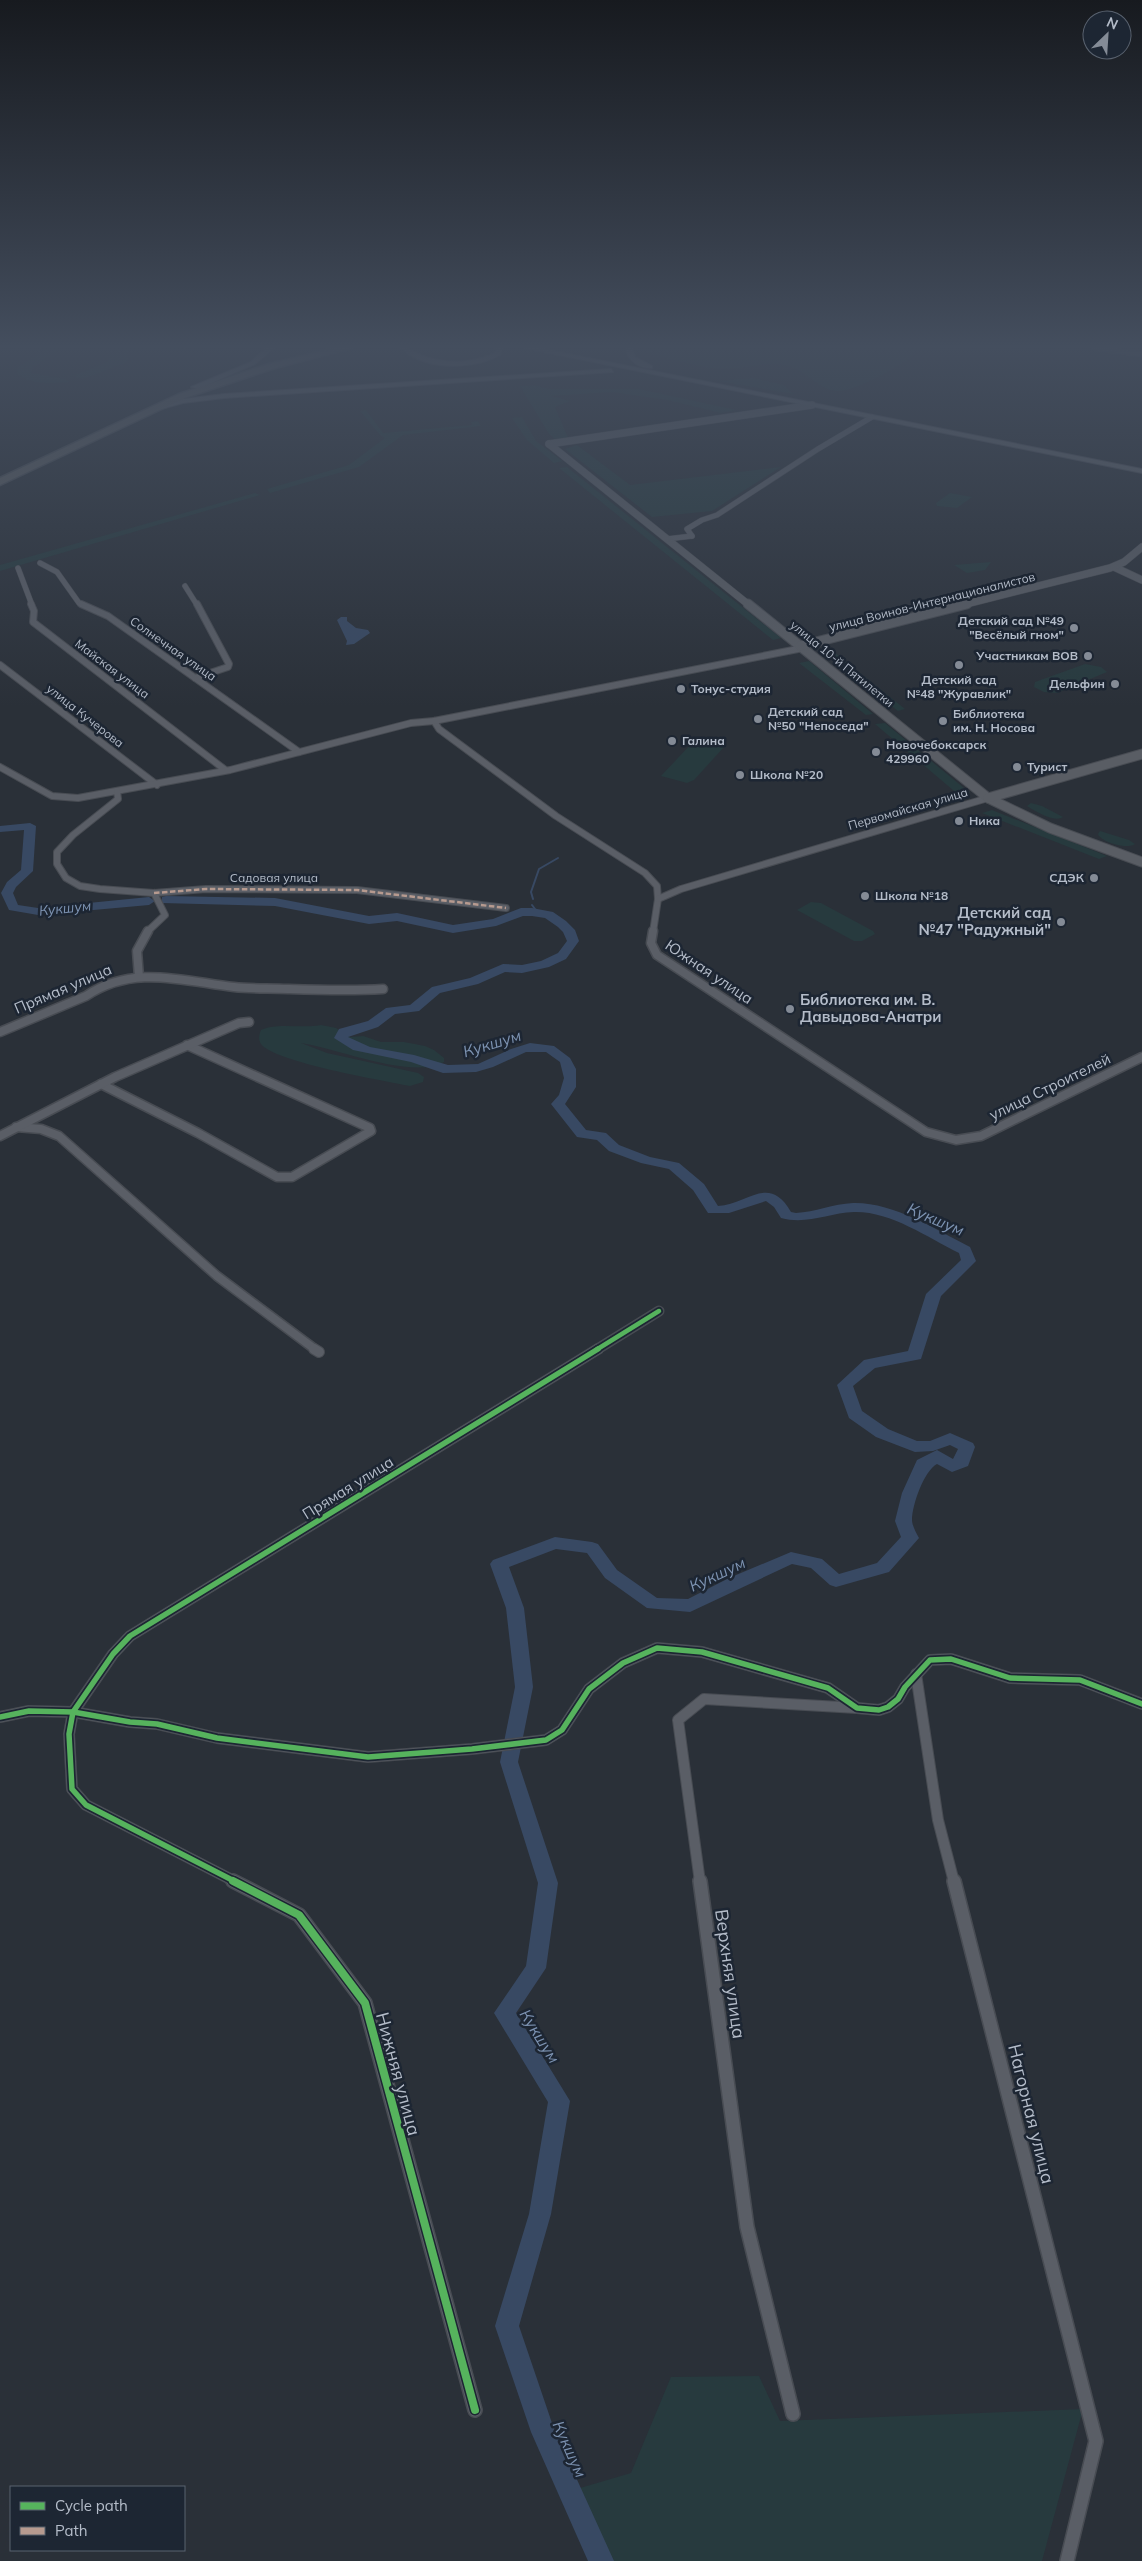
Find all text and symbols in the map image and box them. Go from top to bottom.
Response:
north arrow [1082,10,1132,60]
text: N [1104,13,1121,34]
street label: улица Воинов-Интернационалистов [827,569,1037,634]
street label: Солнечная улица [127,613,219,684]
place label: Детский сад №49 "Весёлый гном" [958,613,1064,642]
street label: улица 10-й Пятилетки [787,617,897,710]
marker: Детский сад №49 "Весёлый гном" [1068,622,1080,634]
street label: Майская улица [72,636,152,701]
place label: Участникам ВОВ [975,648,1078,663]
marker: Участникам ВОВ [1082,650,1094,662]
marker: Детский сад №48 "Журавлик" [953,659,965,671]
place label: Детский сад №48 "Журавлик" [907,672,1011,701]
place label: Дельфин [1049,676,1105,691]
marker: Дельфин [1109,678,1121,690]
street label: улица Кучерова [44,681,127,750]
place label: Тонус-студия [691,681,771,696]
marker: Тонус-студия [675,683,687,695]
place label: Детский сад №50 "Непоседа" [768,704,869,733]
place label: Библиотека им. Н. Носова [953,706,1035,735]
marker: Детский сад №50 "Непоседа" [752,713,764,725]
marker: Библиотека им. Н. Носова [937,715,949,727]
place label: Галина [682,733,725,748]
marker: Галина [666,735,678,747]
place label: Новочебоксарск 429960 [886,737,987,766]
marker: Новочебоксарск 429960 [870,746,882,758]
place label: Турист [1027,759,1067,774]
marker: Турист [1011,761,1023,773]
place label: Школа №20 [750,767,823,782]
marker: Школа №20 [734,769,746,781]
street label: Первомайская улица [846,784,969,833]
place label: Ника [969,813,1000,828]
marker: Ника [953,815,965,827]
street label: Садовая улица [230,870,318,885]
place label: СДЭК [1049,870,1085,885]
marker: СДЭК [1088,872,1100,884]
place label: Школа №18 [875,888,948,903]
marker: Школа №18 [859,890,871,902]
water label: Кукшум [38,896,92,920]
place label: Детский сад №47 "Радужный" [918,903,1051,939]
marker: Детский сад №47 "Радужный" [1055,916,1067,928]
street label: Южная улица [662,935,757,1008]
street label: Прямая улица [11,959,114,1018]
place label: Библиотека им. В. Давыдова-Анатри [800,990,942,1026]
marker: Библиотека им. В. Давыдова-Анатри [784,1003,796,1015]
water label: Кукшум [460,1025,524,1061]
street label: улица Строителей [986,1049,1114,1124]
water label: Кукшум [905,1198,968,1240]
street label: Прямая улица [299,1452,397,1523]
water label: Кукшум [686,1552,749,1596]
street label: Верхняя улица [710,1908,751,2040]
water label: Кукшум [516,2005,564,2067]
street label: Нижняя улица [371,2010,426,2138]
street label: Нагорная улица [1003,2042,1060,2186]
water label: Кукшум [549,2418,591,2481]
legend [10,2486,185,2551]
text: Cycle path [55,2496,128,2515]
text: Path [55,2521,87,2540]

